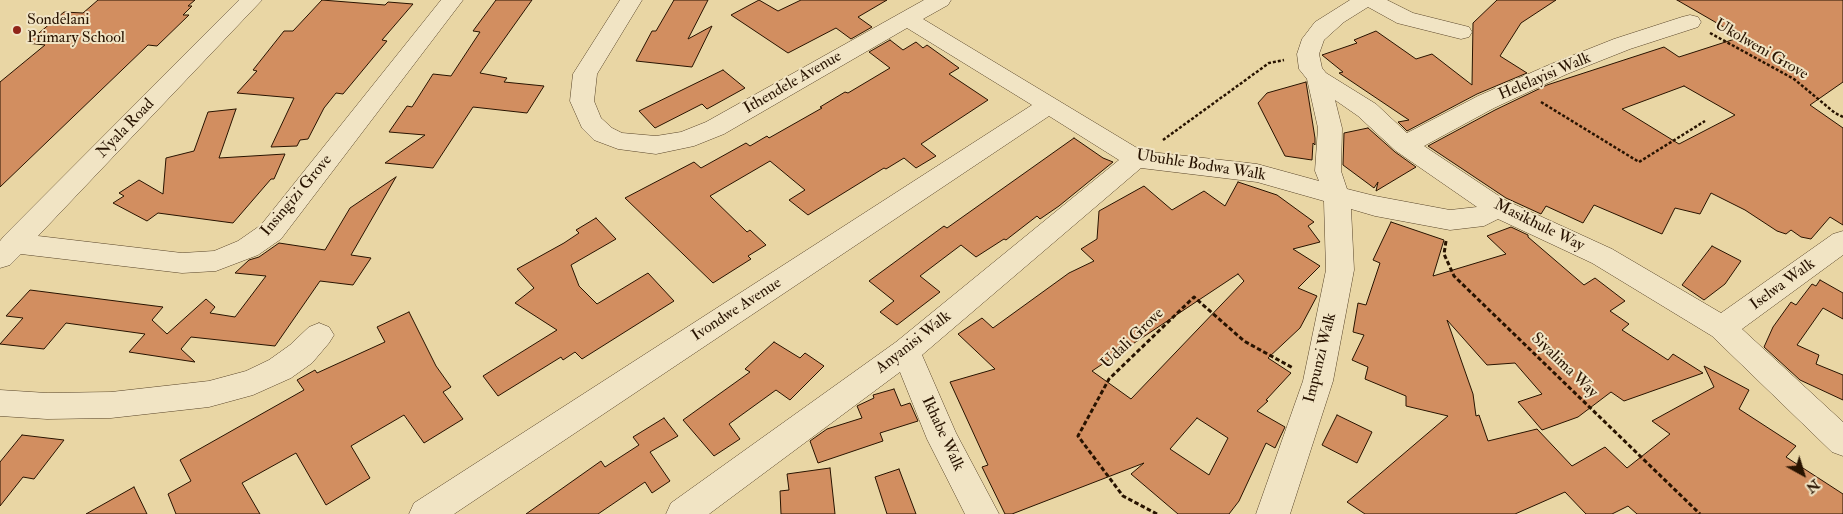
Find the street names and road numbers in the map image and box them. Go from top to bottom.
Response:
street label: Ukolweni Grove [1711,15,1811,85]
street label: Ithendele Avenue [741,47,845,119]
street label: Helelayisi Walk [1496,49,1594,105]
street label: Nyala Road [93,95,159,163]
street label: Ubuhle Bodwa Walk [1135,146,1267,186]
street label: Insingizi Grove [257,151,337,241]
street label: Masikhule Way [1491,196,1587,256]
street label: Iselwa Walk [1747,255,1819,315]
street label: Ivondwe Avenue [689,274,785,346]
street label: Udali Grove [1098,304,1168,374]
street label: Anyanisi Walk [872,308,956,378]
street label: Impunzi Walk [1301,311,1341,405]
street label: Siyalima Way [1527,329,1601,403]
street label: Ikhabe Walk [916,394,968,474]

